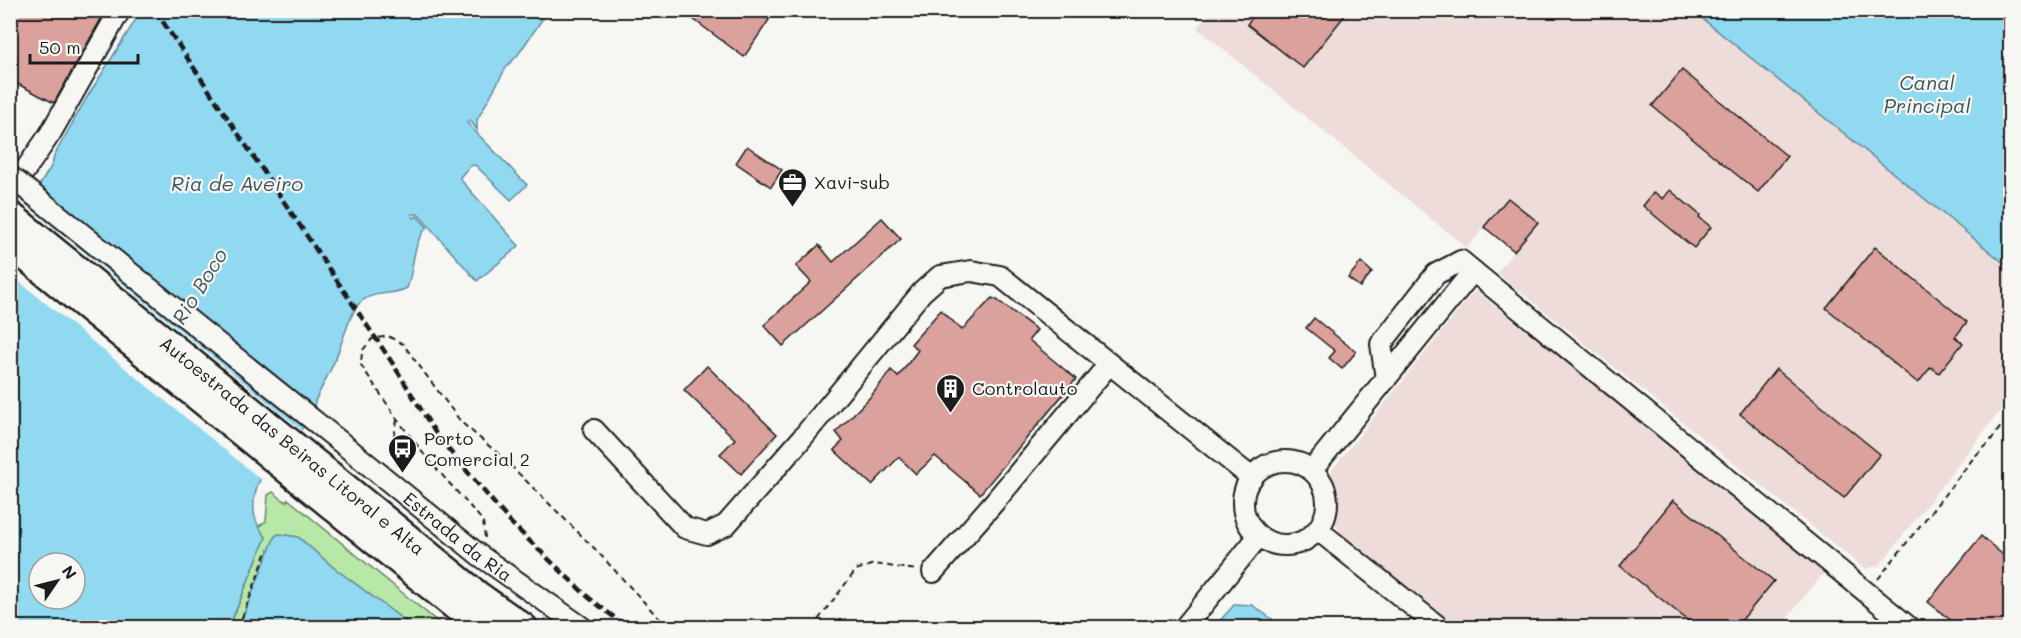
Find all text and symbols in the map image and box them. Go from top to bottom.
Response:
scale bar [30,27,138,65]
text: 50 m [39,35,81,59]
water label: Canal Principal [1883,69,1971,118]
office icon: Xavi-sub [777,166,809,208]
water label: Ria de Aveiro [171,170,303,196]
place label: Xavi-sub [814,170,890,194]
water label: Rio Boco [165,243,233,329]
street label: Autoestrada das Beiras Litoral e Alta [155,331,430,560]
building icon: Controlauto [935,372,967,414]
place label: Controlauto [972,376,1078,400]
place label: Porto Comercial 2 [424,426,530,471]
bus stop icon: Porto Comercial 2 [387,432,419,474]
street label: Estrada da Ria [398,486,517,587]
north arrow [27,551,87,611]
text: N [58,561,82,583]

